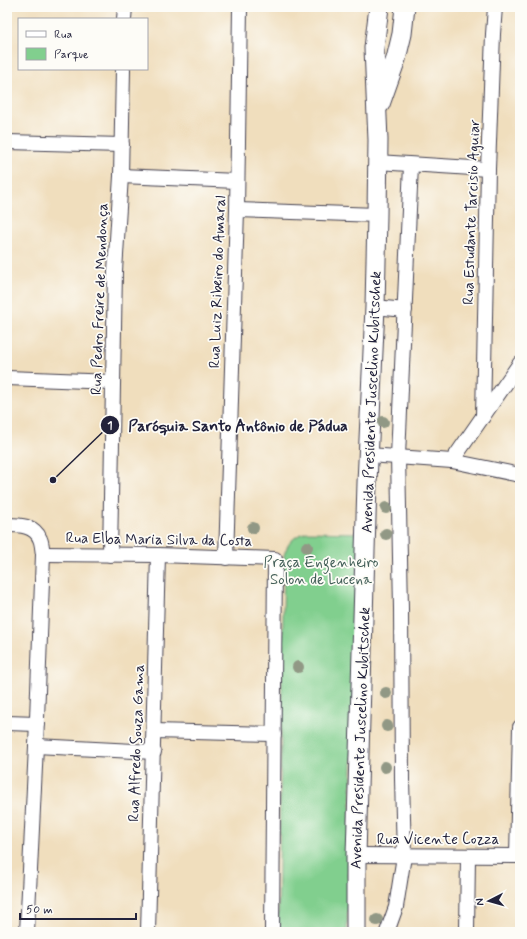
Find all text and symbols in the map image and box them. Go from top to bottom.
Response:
legend [18,18,148,70]
text: Rua [54,27,72,43]
text: Parque [54,47,89,63]
street label: Rua Estudante Tarcisio Aguiar [459,119,485,305]
street label: Rua Luiz Ribeiro do Amaral [205,195,231,369]
street label: Rua Pedro Freire de Mendonça [87,202,113,395]
street label: Avenida Presidente Juscelino Kubitschek [357,270,387,533]
callout: Paróquia Santo Antônio de Pádua [100,411,356,439]
text: Paróquia Santo Antônio de Pádua [128,416,348,437]
text: 1 [107,418,113,434]
street label: Rua Elba Maria Silva da Costa [65,528,253,552]
park label: Praça Engenheiro Solon de Lucena [264,553,378,590]
street label: Avenida Presidente Juscelino Kubitschek [346,606,376,869]
street label: Rua Alfredo Souza Gama [124,664,150,822]
street label: Rua Vicente Cozza [377,830,499,850]
north arrow [469,881,509,921]
scale bar [20,895,136,921]
text: N [473,898,487,906]
text: 50 m [26,902,53,918]

